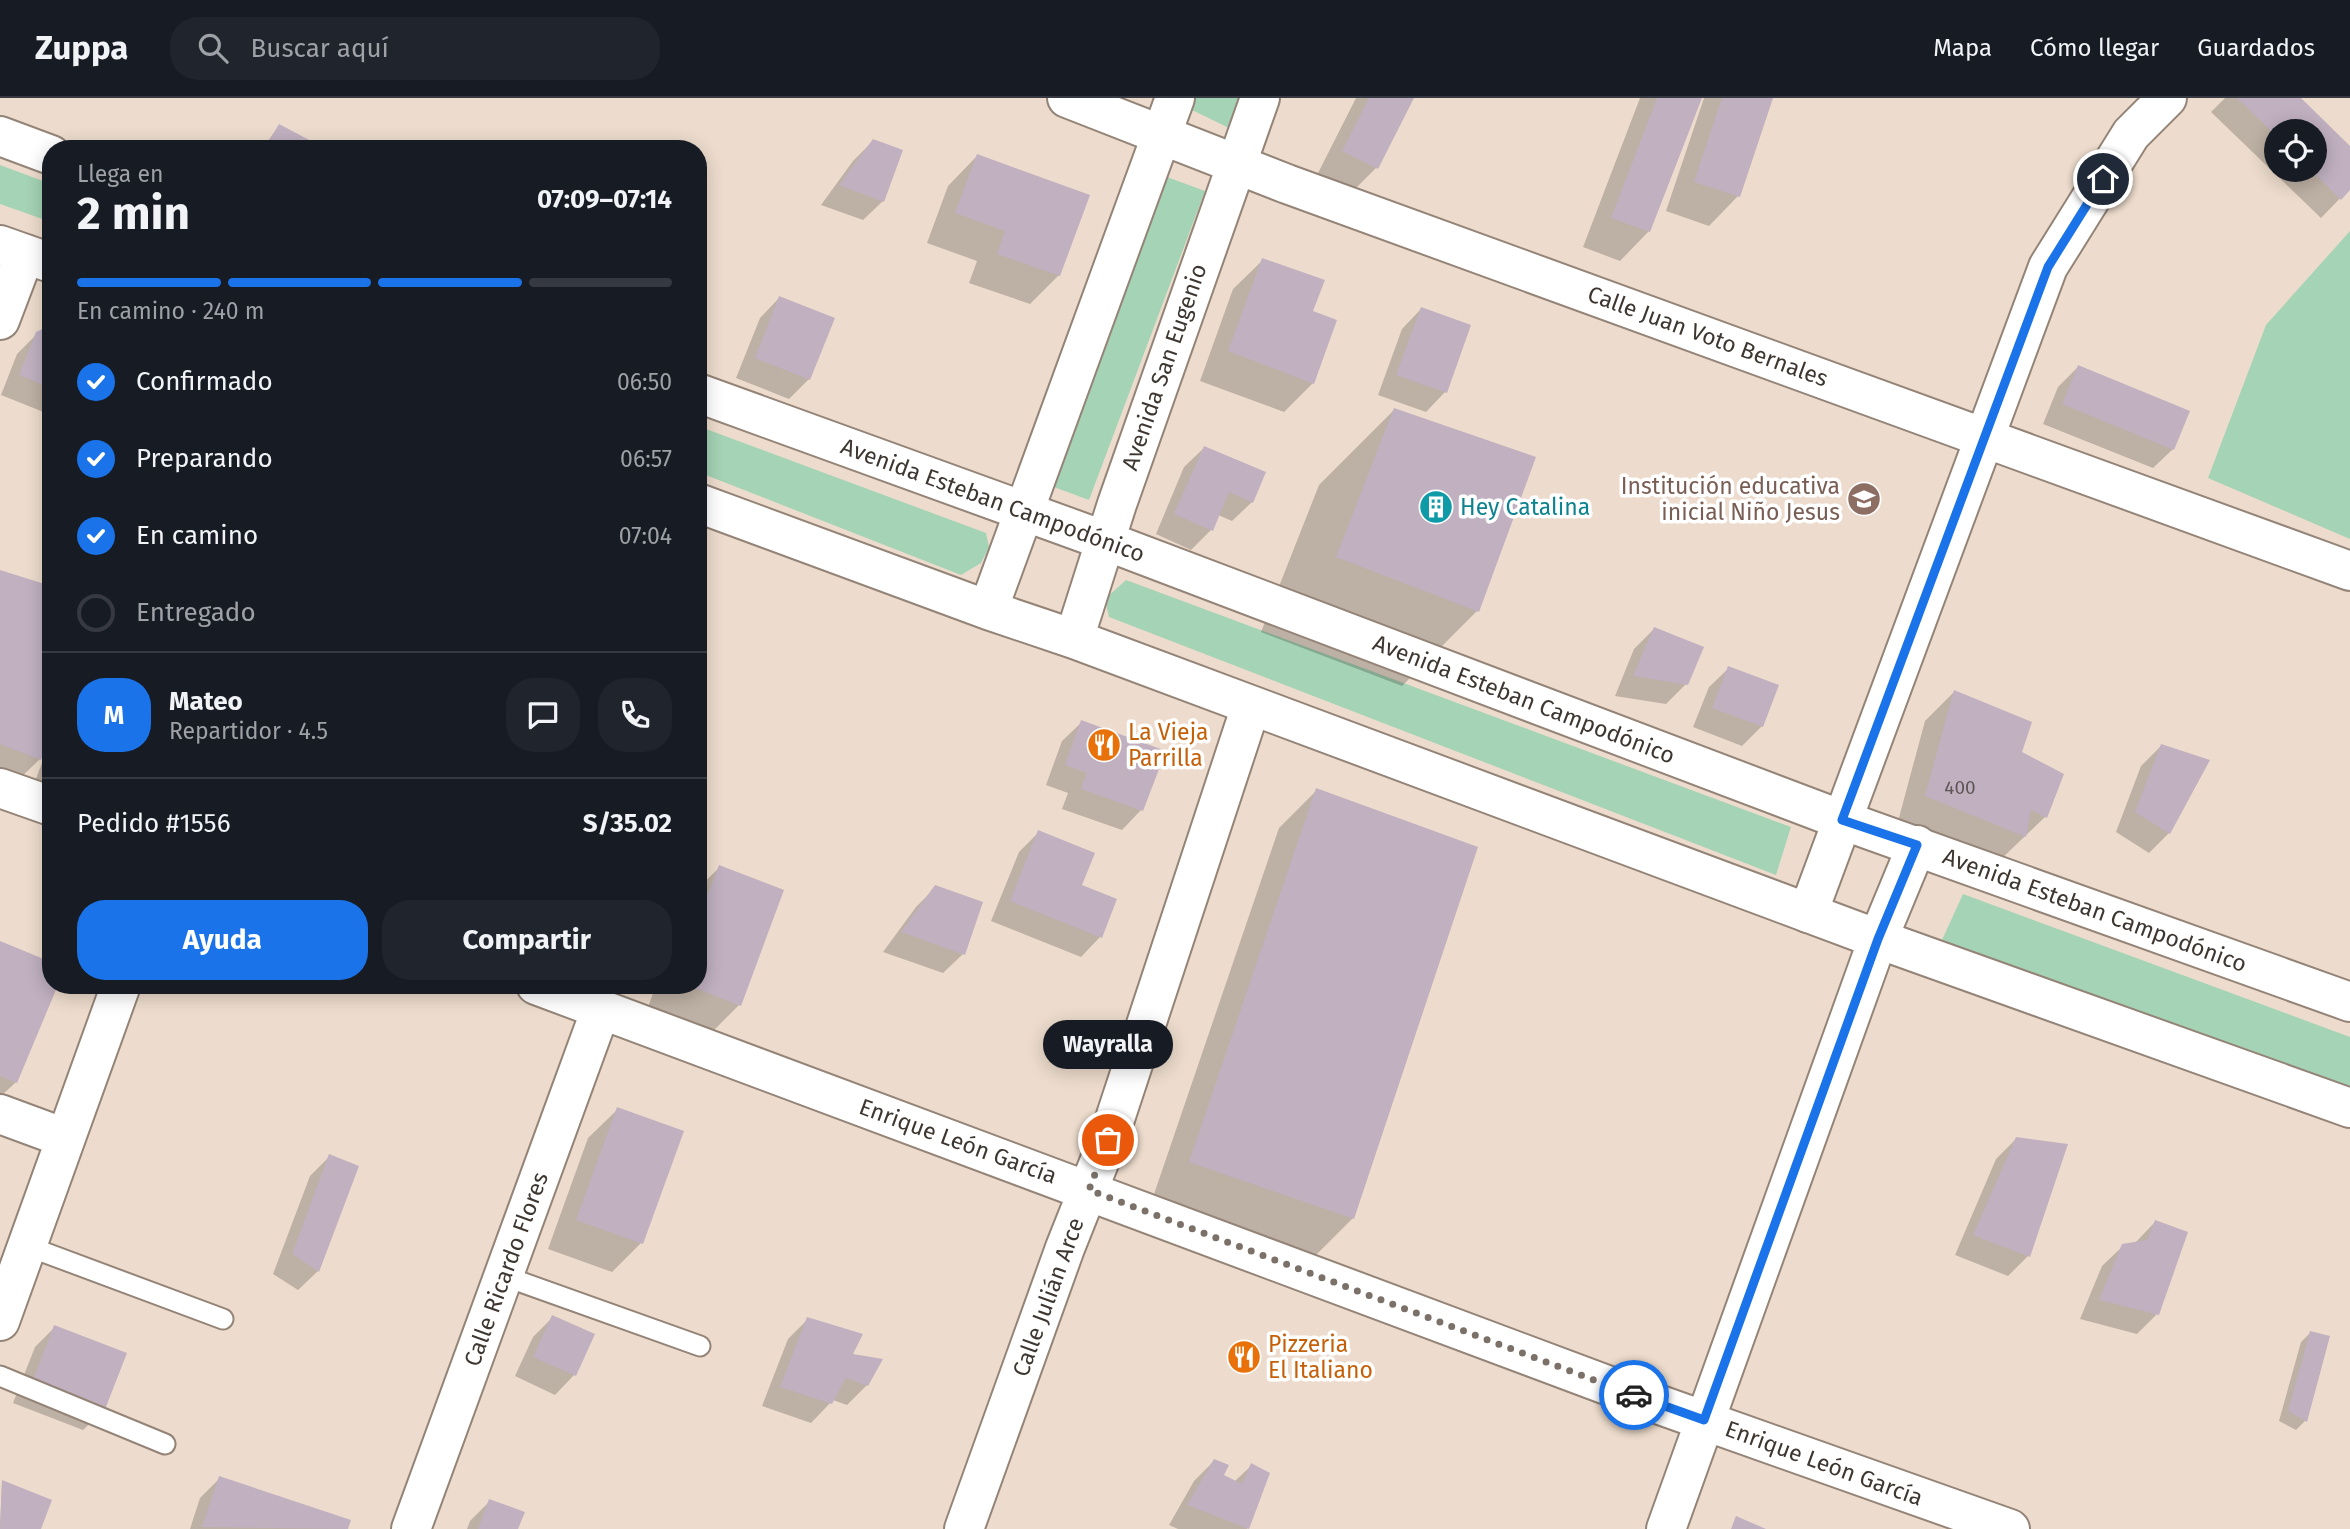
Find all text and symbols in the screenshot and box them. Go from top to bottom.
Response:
search box [170,17,660,80]
text: Zuppa [35,28,128,68]
icon: search [194,29,232,67]
text: Buscar aquí [250,33,389,64]
text: Mapa [1933,34,1992,62]
text: Cómo llegar [2030,34,2159,62]
text: Guardados [2197,34,2315,62]
map controls [2264,119,2327,182]
button: locate [2264,119,2327,182]
pin [2073,149,2133,209]
text: Llega en [77,160,163,188]
icon: home [2084,160,2122,198]
text: 07:09–07:14 [537,184,672,215]
text: 2 min [77,186,190,241]
street label: Avenida San Eugenio [1115,260,1213,474]
street label: Calle Juan Voto Bernales [1584,279,1832,393]
text: En camino · 240 m [77,297,264,325]
icon: check [77,363,115,401]
text: Confirmado [136,366,273,397]
text: 06:50 [617,368,672,396]
street label: Avenida Esteban Campodónico [837,432,1149,568]
icon: check [77,440,115,478]
text: Preparando [136,443,273,474]
text: 06:57 [620,445,672,473]
place label: Institución educativa inicial Niño Jesus [1621,472,1840,526]
school or university icon: Institución educativa inicial Niño Jesus [1845,480,1883,518]
building icon: Hey Catalina [1417,488,1455,526]
place label: Hey Catalina [1460,493,1590,521]
icon: check [77,517,115,555]
text: En camino [136,520,258,551]
text: 07:04 [619,522,672,550]
text: Entregado [136,597,256,628]
street label: Avenida Esteban Campodónico [1369,628,1679,770]
button: chat [506,678,580,752]
button: phone [598,678,672,752]
text: Mateo [169,686,243,717]
text: M [104,700,124,731]
text: Repartidor · 4.5 [169,717,328,745]
place label: La Vieja Parrilla [1128,718,1209,772]
restaurant icon: La Vieja Parrilla [1085,726,1123,764]
house number: 400 [1944,776,1976,799]
text: Pedido #1556 [77,808,231,839]
text: S/35.02 [583,808,672,839]
street label: Avenida Esteban Campodónico [1939,842,2251,978]
button: Ayuda [77,900,368,980]
button: Compartir [382,900,672,980]
callout: Wayralla [1043,1021,1173,1070]
text: Wayralla [1063,1030,1153,1058]
street label: Enrique León García [855,1092,1061,1190]
pin [1078,1110,1138,1170]
icon: bag [1089,1121,1127,1159]
street label: Calle Ricardo Flores [458,1168,554,1370]
street label: Calle Julián Arce [1006,1214,1090,1380]
place label: Pizzeria El Italiano [1268,1330,1373,1384]
restaurant icon: Pizzeria El Italiano [1225,1338,1263,1376]
courier [1599,1360,1669,1430]
icon: car [1615,1376,1653,1414]
street label: Enrique León García [1721,1414,1927,1512]

